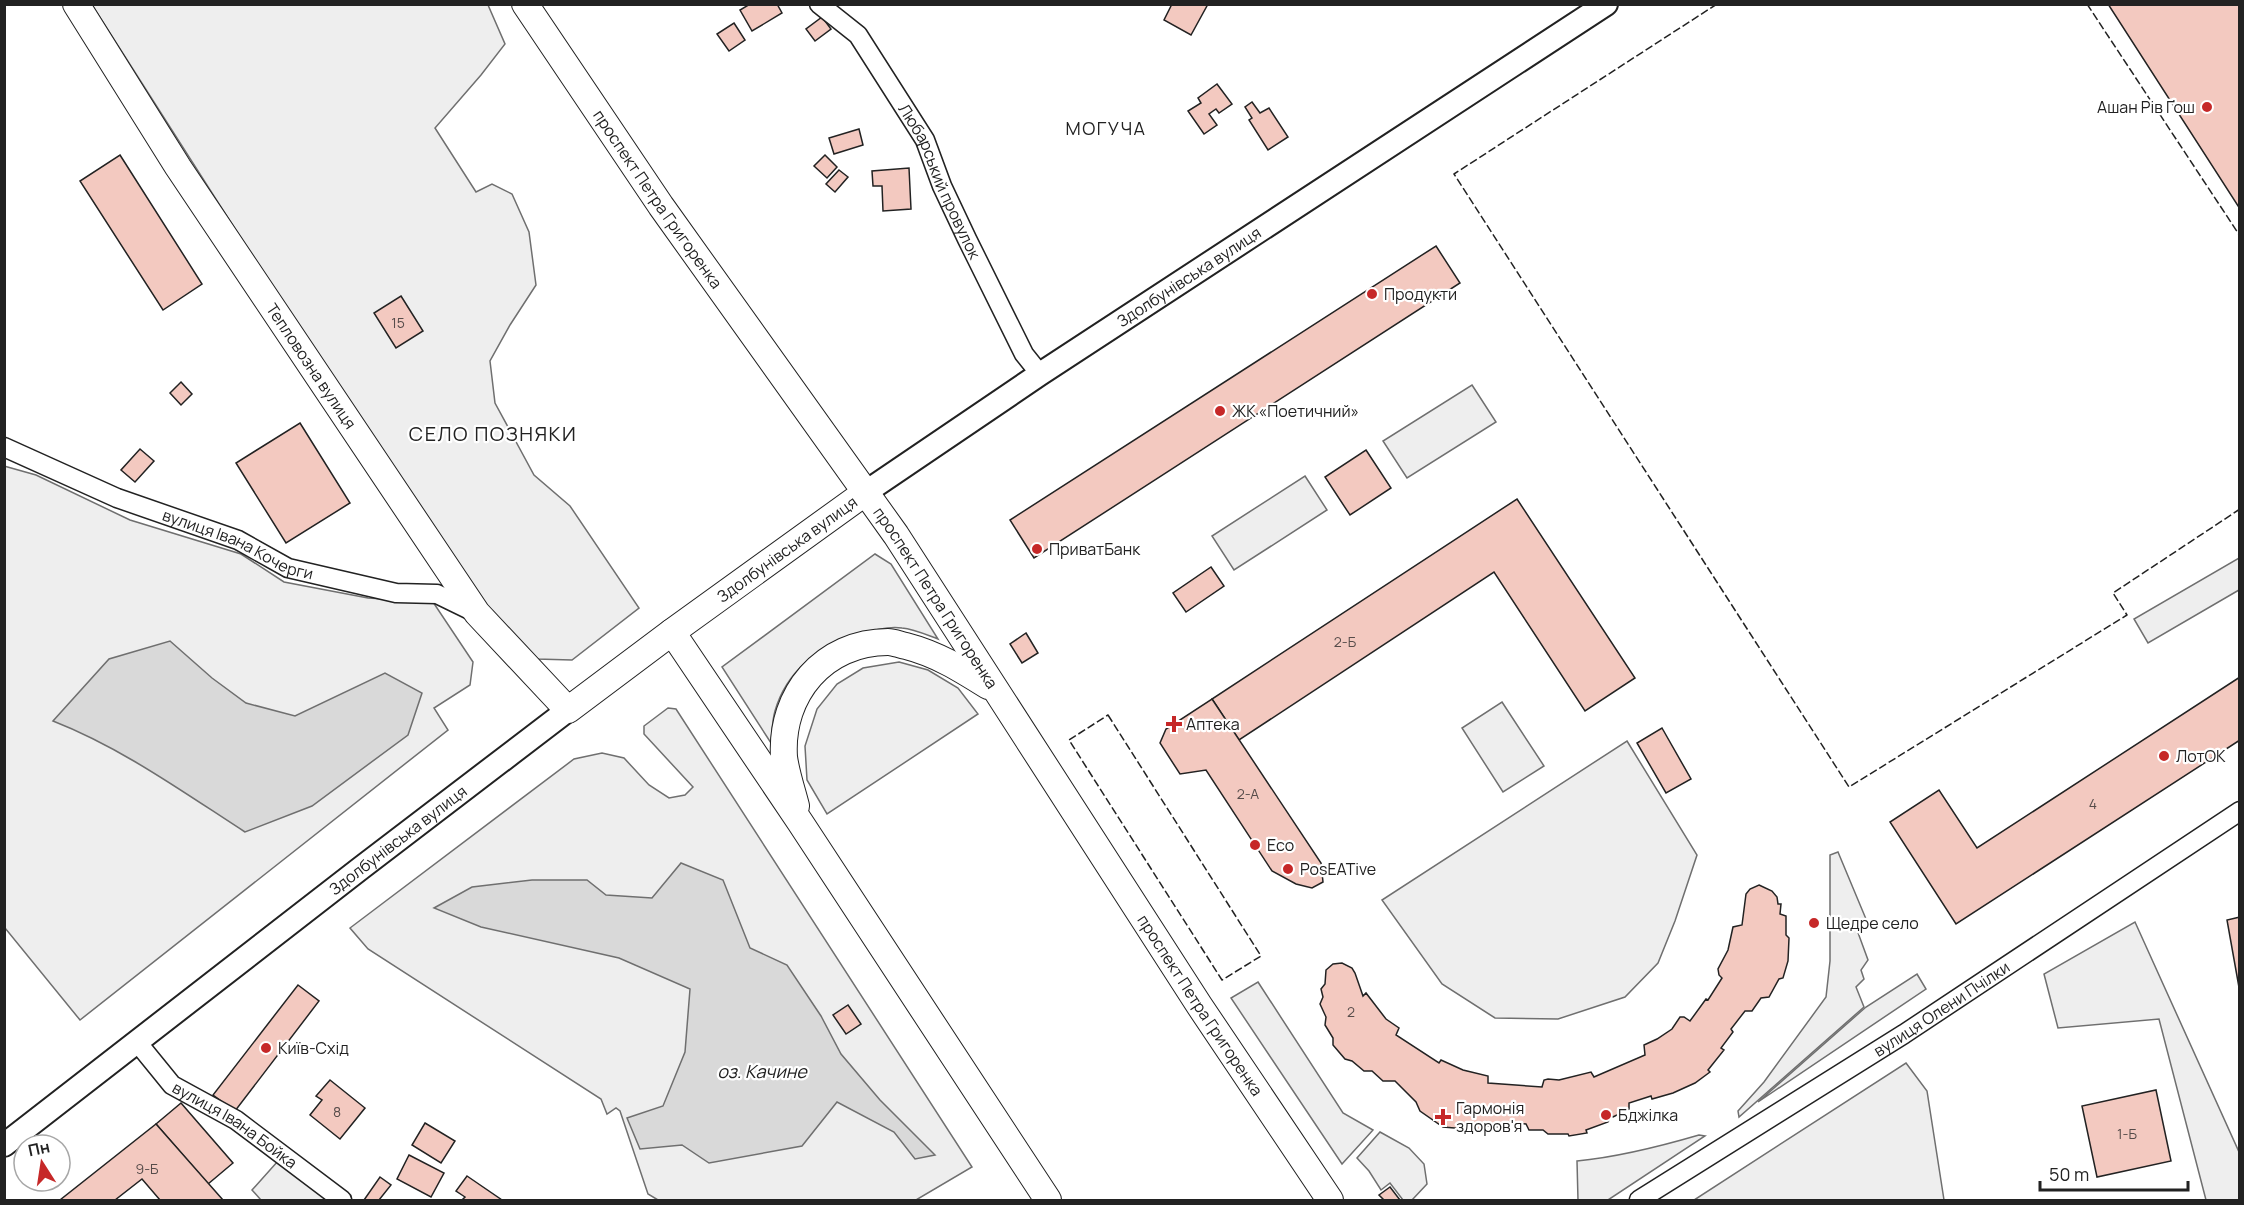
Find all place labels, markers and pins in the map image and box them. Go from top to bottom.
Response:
place label: Ашан Рів Ґош [2097,96,2195,118]
marker: Ашан Рів Ґош [2200,100,2214,114]
place label: Продукти [1384,283,1457,305]
marker: Продукти [1365,287,1379,301]
place label: ЖК «Поетичний» [1232,400,1359,422]
marker: ЖК «Поетичний» [1213,404,1227,418]
place label: ПриватБанк [1049,538,1141,560]
marker: ПриватБанк [1030,542,1044,556]
place label: Аптека [1186,713,1240,735]
marker: Аптека [1167,717,1181,731]
place label: ЛотОК [2176,745,2226,767]
marker: ЛотОК [2157,749,2171,763]
place label: Eco [1267,834,1294,856]
marker: Eco [1248,838,1262,852]
place label: PosEATive [1300,858,1376,880]
marker: PosEATive [1281,862,1295,876]
place label: Щедре село [1826,912,1919,934]
marker: Щедре село [1807,916,1821,930]
place label: Київ-Схід [278,1037,349,1059]
marker: Київ-Схід [259,1041,273,1055]
place label: Гармонія здоров'я [1456,1097,1524,1137]
place label: Бджілка [1618,1104,1678,1126]
marker: Гармонія здоров'я [1434,1108,1452,1126]
marker: Бджілка [1599,1108,1613,1122]

